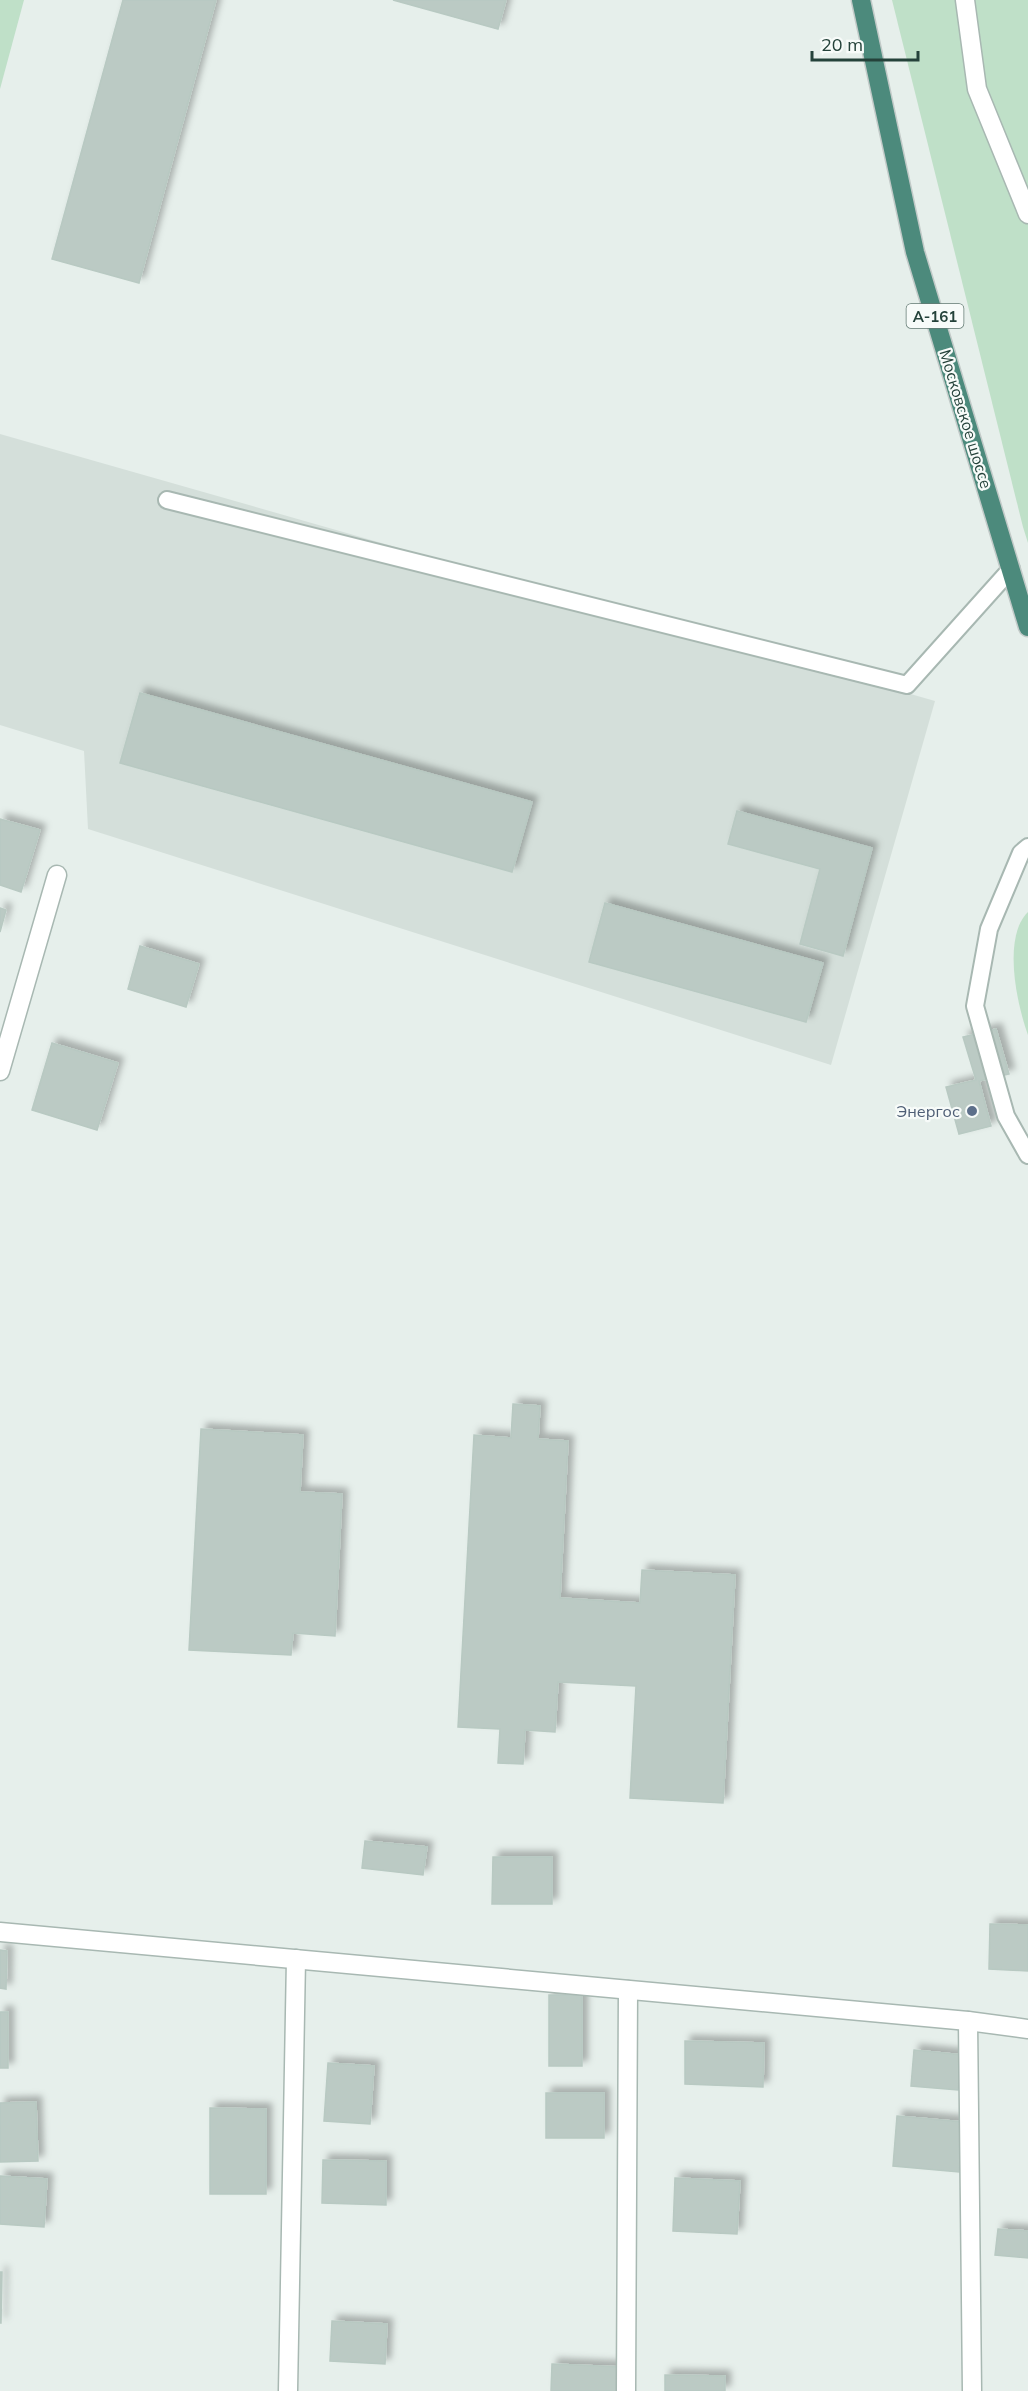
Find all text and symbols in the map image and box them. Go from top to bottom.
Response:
scale bar [812,24,918,62]
text: 20 m [821,33,863,56]
road number: А-161 [906,304,964,328]
street label: Московское шоссе [935,347,997,491]
place label: Энергос [896,1101,960,1121]
marker: Энергос [965,1104,979,1118]

